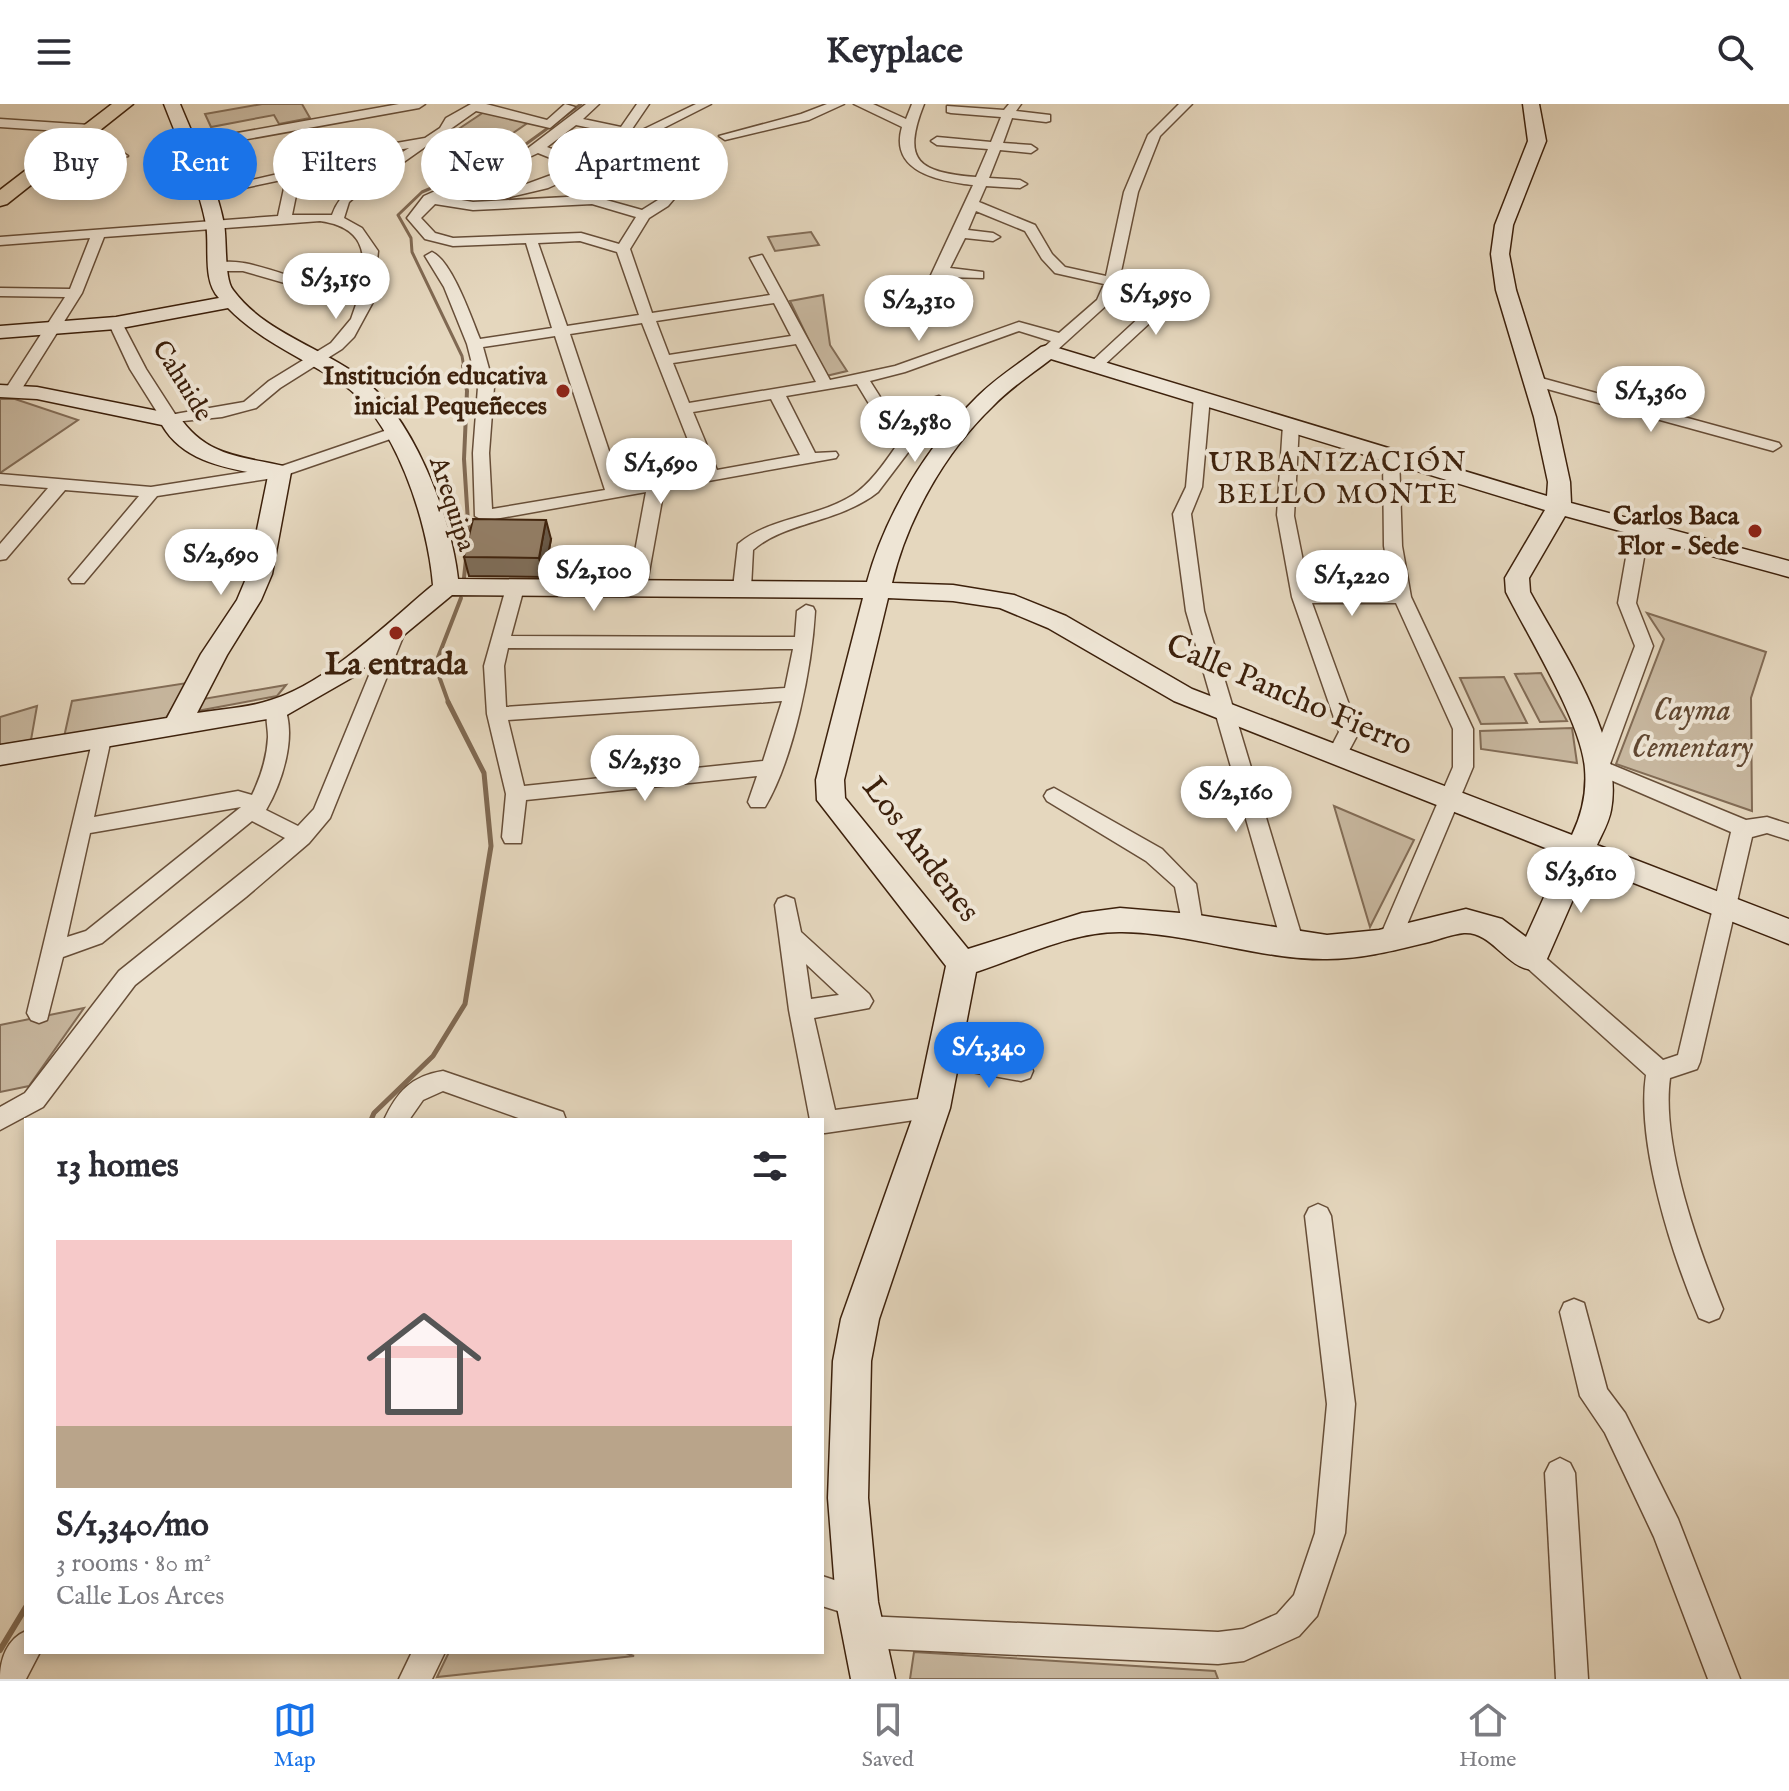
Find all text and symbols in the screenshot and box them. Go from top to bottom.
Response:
text: Keyplace [826,29,963,75]
icon: menu [32,30,76,74]
icon: search [1713,30,1757,74]
chip: Buy [24,128,127,200]
chip: Rent [143,128,257,200]
chip: Filters [273,128,405,200]
chip: New [421,128,532,200]
chip: Apartment [548,128,728,200]
pin: S/3,150 [262,253,410,321]
text: S/3,150 [301,262,371,295]
pin: S/1,950 [1082,269,1230,337]
pin: S/2,310 [845,275,993,343]
text: S/1,950 [1120,278,1192,311]
text: S/2,310 [882,284,956,317]
street label: Cahuide [144,334,220,428]
place label: Institución educativa inicial Pequeñeces [323,360,548,423]
pin: S/1,360 [1577,366,1725,434]
text: S/1,360 [1615,375,1687,408]
marker: Institución educativa inicial Pequeñeces [554,382,572,400]
pin: S/2,580 [841,396,989,464]
text: S/2,580 [878,405,952,438]
pin: S/1,690 [587,438,735,506]
district label: URBANIZACIÓN BELLO MONTE [1208,446,1468,513]
text: S/1,690 [624,447,698,480]
street label: Arequipa [421,452,483,556]
place label: Carlos Baca Flor - Sede [1613,500,1740,563]
marker: Carlos Baca Flor - Sede [1746,522,1764,540]
pin: S/2,690 [147,529,295,597]
text: S/2,690 [183,538,259,571]
pin: S/2,100 [520,545,668,613]
pin: S/1,220 [1278,550,1426,618]
text: S/2,100 [556,554,632,587]
text: S/1,220 [1314,559,1390,592]
marker: La entrada [387,624,405,642]
street label: Calle Pancho Fierro [1159,626,1419,766]
place label: La entrada [325,645,469,686]
park label: Cayma Cementary [1631,691,1754,769]
pin: S/2,530 [571,735,719,803]
text: S/2,530 [608,744,682,777]
pin: S/2,160 [1162,766,1310,834]
street label: Los Andenes [852,769,988,931]
text: S/2,160 [1199,775,1273,808]
pin: S/3,610 [1507,847,1655,915]
text: S/3,610 [1545,856,1617,889]
pin: S/1,340 [915,1022,1063,1090]
text: S/1,340 [952,1031,1026,1064]
icon: filters [748,1144,792,1188]
text: 13 homes [56,1145,179,1188]
icon: home [352,1292,496,1436]
text: S/1,340/mo [56,1504,209,1547]
text: 3 rooms · 80 m² [56,1547,211,1580]
text: Calle Los Arces [56,1580,224,1613]
tab: Map [273,1698,317,1774]
tab: Saved [862,1698,914,1774]
tab: Home [1459,1698,1516,1774]

